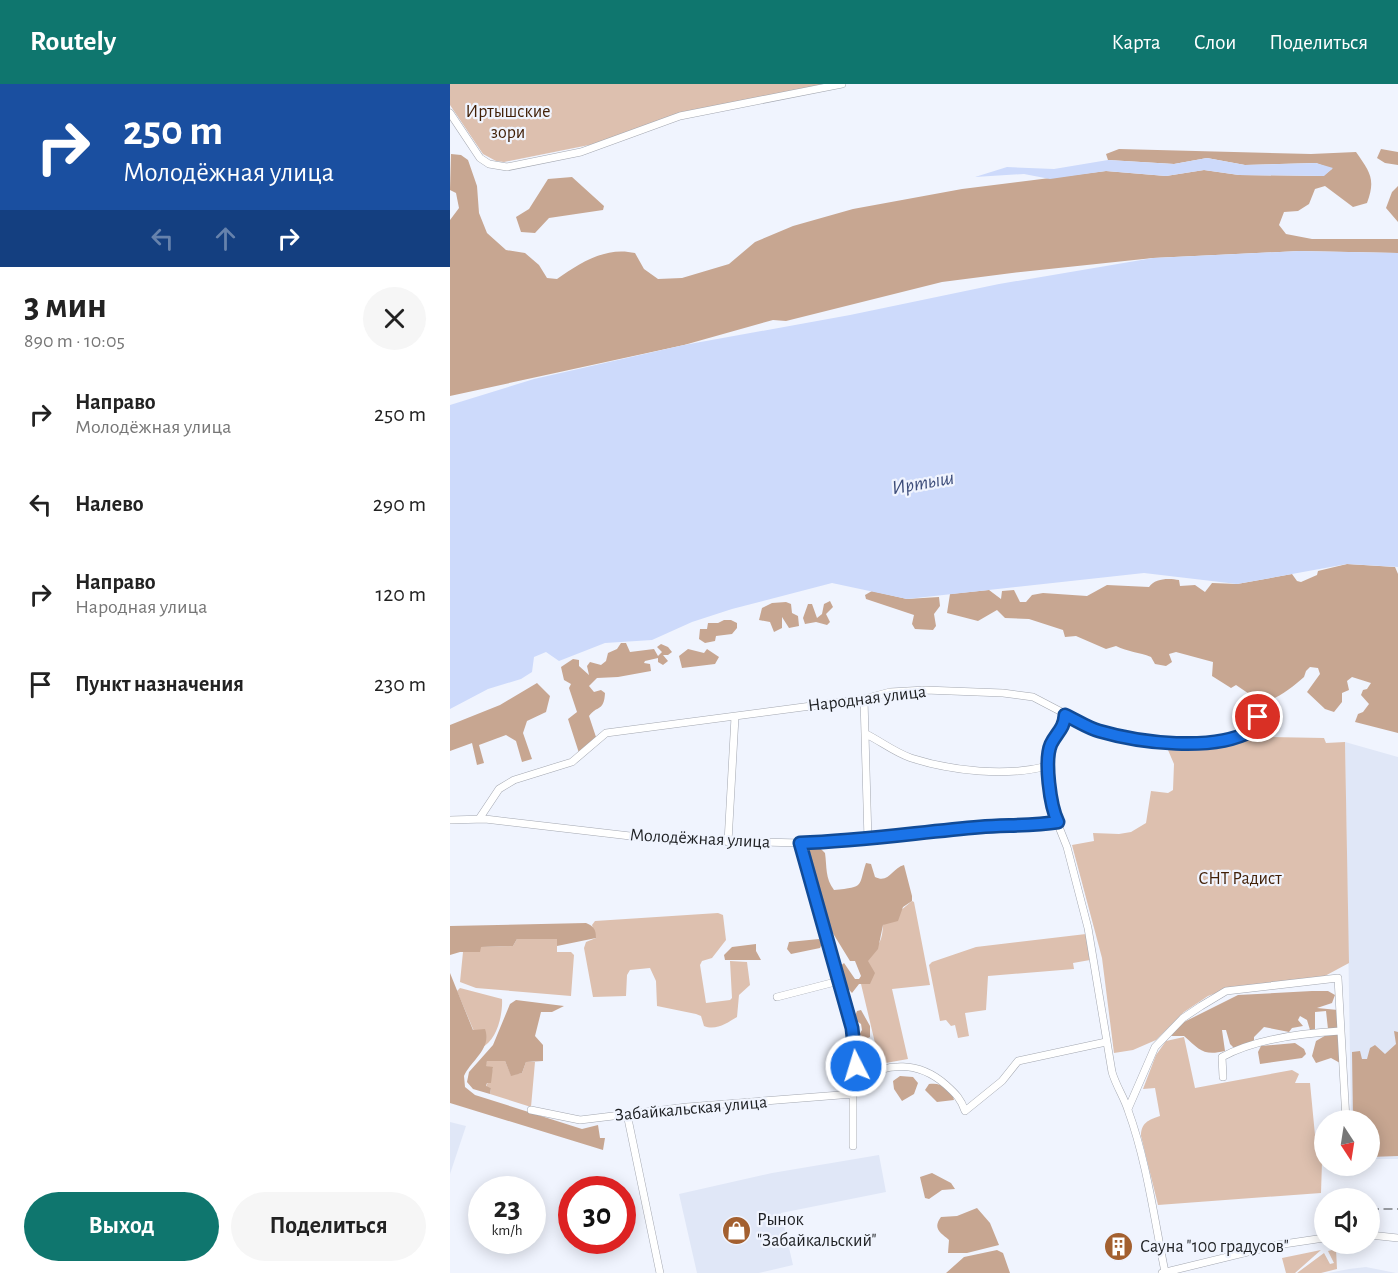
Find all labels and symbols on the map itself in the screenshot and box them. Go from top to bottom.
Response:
park label: Иртышские зори [465,103,551,142]
water label: Иртыш [891,468,955,498]
street label: Народная улица [807,683,927,715]
pin [1232,691,1283,742]
street label: Молодёжная улица [629,826,771,852]
park label: СНТ Радист [1198,870,1282,888]
position arrow [824,1034,888,1098]
street label: Забайкальская улица [614,1092,768,1125]
north arrow [1314,1110,1380,1176]
speed limit sign: 30 [558,1176,636,1254]
place label: Рынок "Забайкальский" [757,1211,877,1250]
shop icon: Рынок "Забайкальский" [720,1214,752,1246]
building icon: Сауна "100 градусов" [1103,1231,1135,1263]
place label: Сауна "100 градусов" [1140,1238,1289,1256]

